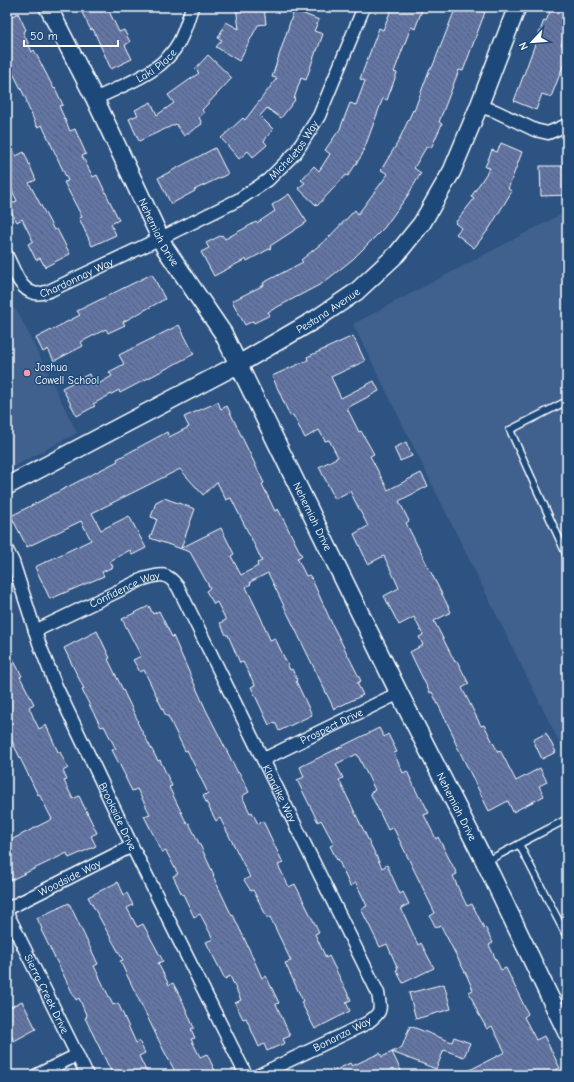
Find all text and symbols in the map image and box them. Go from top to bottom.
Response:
scale bar [24,22,118,48]
north arrow [512,22,552,62]
text: 50 m [30,29,58,43]
text: N [516,40,531,52]
street label: Laki Place [134,46,180,85]
street label: Micheletos Way [266,118,321,183]
street label: Nehemiah Drive [136,196,182,269]
street label: Chardonnay Way [38,255,116,300]
street label: Pestana Avenue [294,285,363,336]
place label: Joshua Cowell School [35,361,99,387]
marker: Joshua Cowell School [22,368,32,378]
street label: Nehemiah Drive [290,480,335,554]
street label: Confidence Way [88,569,161,611]
street label: Prospect Drive [298,706,365,747]
street label: Klondike Way [260,763,299,825]
street label: Nehemiah Drive [434,771,479,844]
street label: Brookside Drive [96,780,139,853]
street label: Woodside Way [36,857,103,899]
street label: Sierra Creek Drive [21,952,72,1036]
street label: Bonanza Way [311,1014,374,1055]

